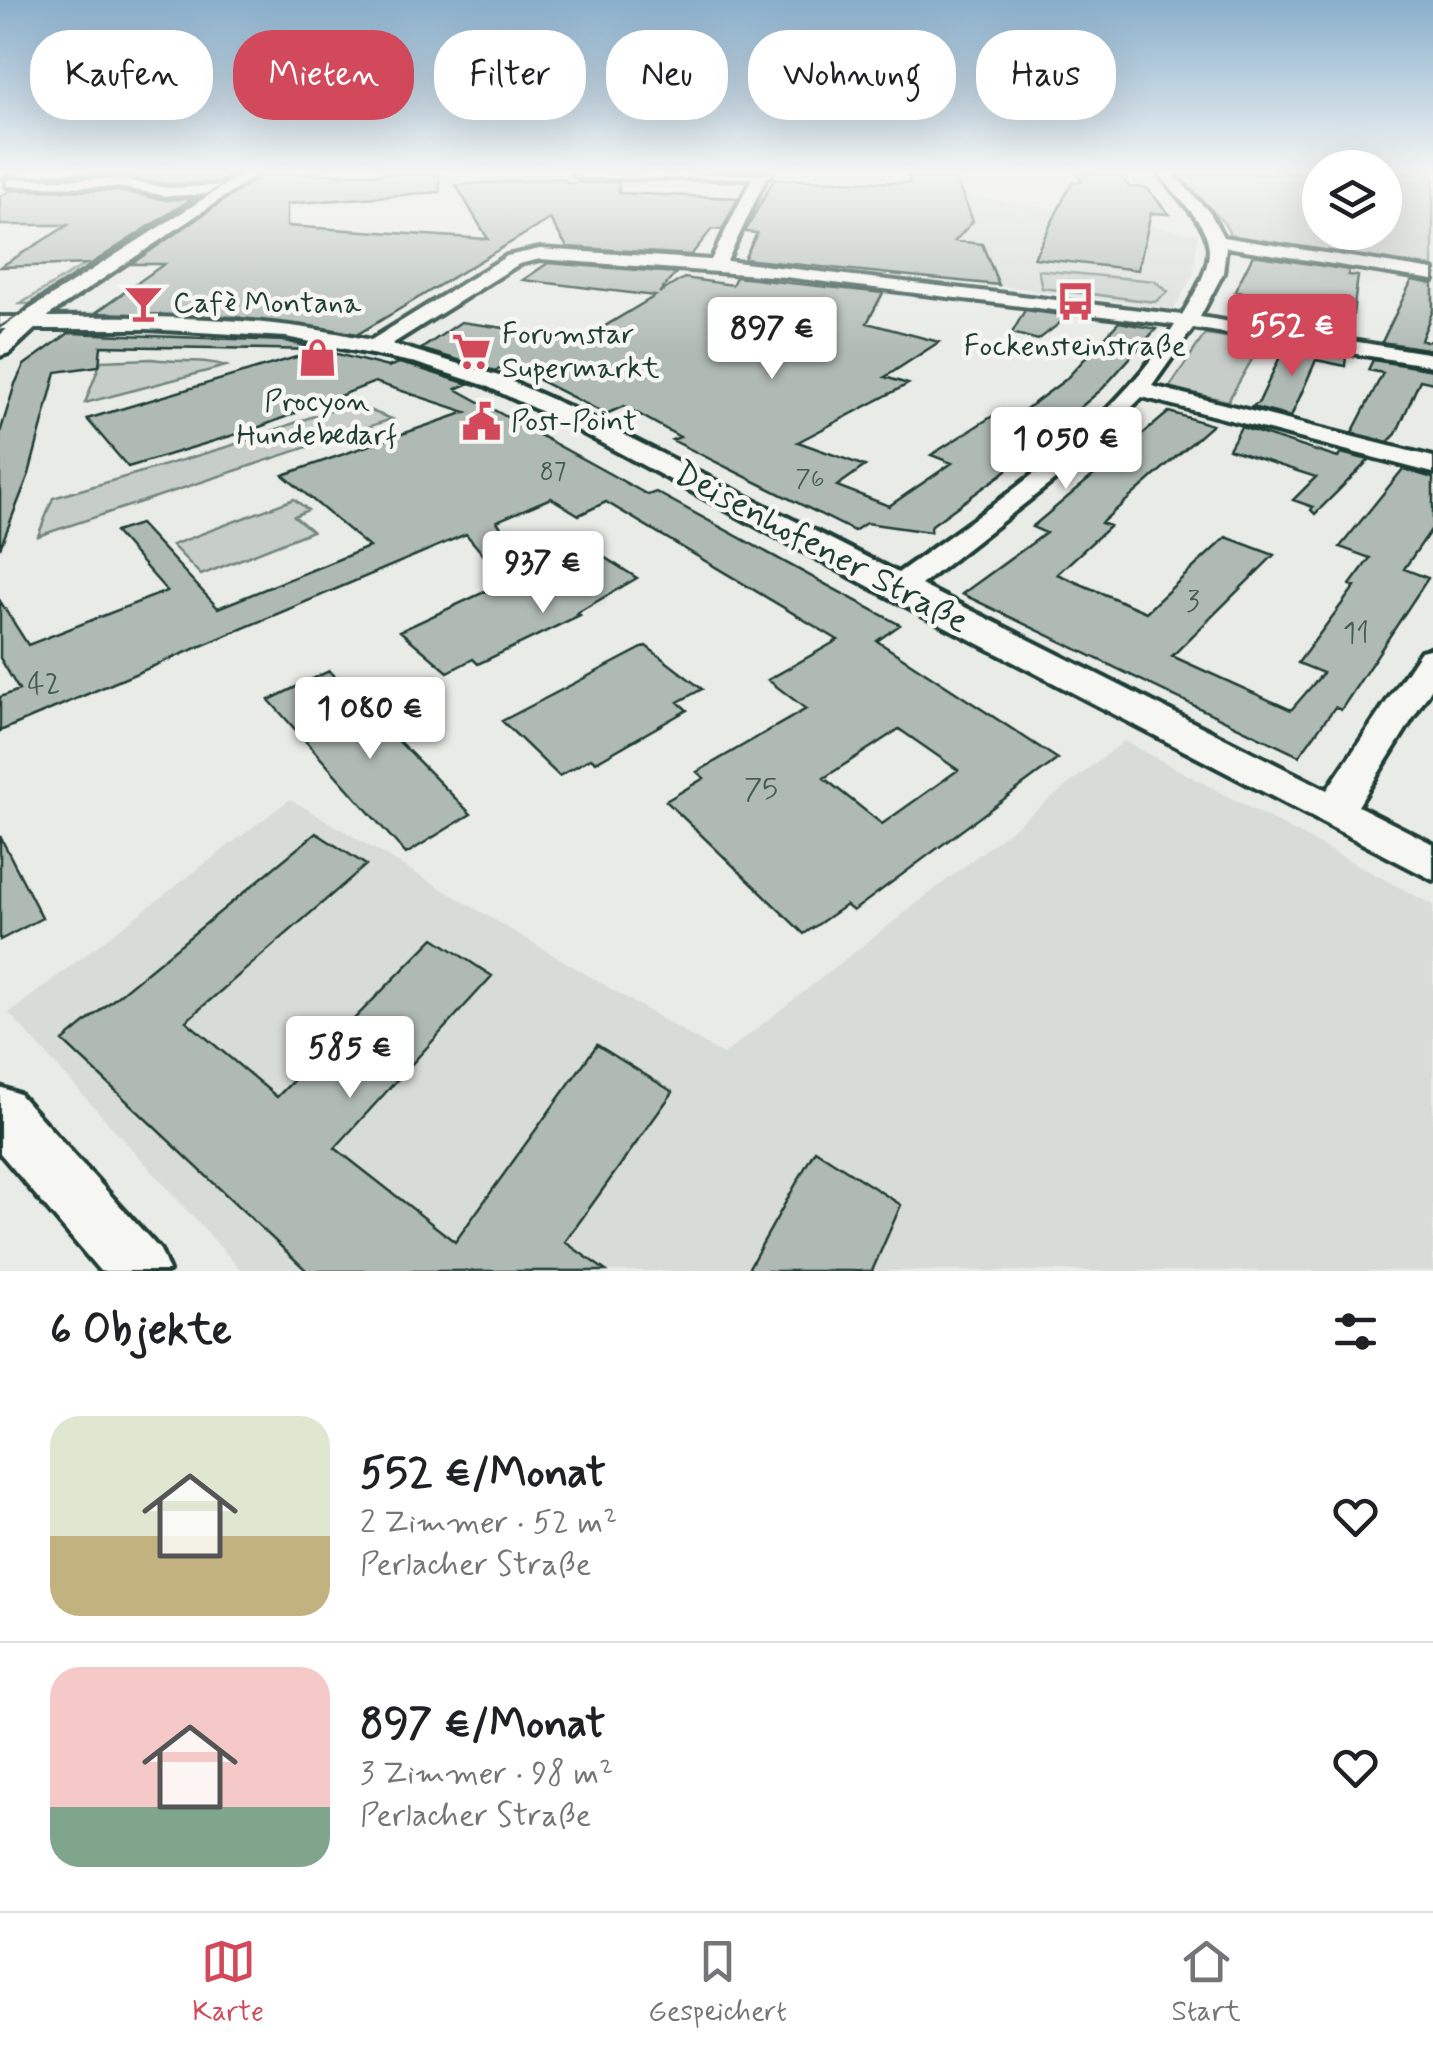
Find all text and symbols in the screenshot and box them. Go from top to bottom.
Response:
chip: Kaufen [30,30,213,120]
chip: Mieten [233,30,414,120]
chip: Filter [434,30,586,120]
chip: Neu [606,30,728,120]
chip: Wohnung [748,30,956,120]
chip: Haus [976,30,1116,120]
map controls [1302,150,1402,250]
button: layers [1302,150,1402,250]
bus stop icon: Fockensteinstraße [1054,281,1096,323]
bar icon: Cafè Montana [122,282,164,324]
place label: Cafè Montana [173,284,362,323]
pin: 552 € [1222,294,1362,379]
pin: 897 € [702,297,842,382]
text: 552 € [1250,305,1335,347]
text: 897 € [730,308,814,350]
place label: Forumstar Supermarkt [502,315,660,388]
place label: Fockensteinstraße [964,327,1186,366]
supermarket icon: Forumstar Supermarkt [451,330,493,372]
shop icon: Procyon Hundebedarf [296,336,338,378]
place label: Procyon Hundebedarf [237,382,397,455]
public building icon: Post-Point [460,400,502,442]
place label: Post-Point [511,402,637,441]
pin: 1 050 € [974,407,1158,492]
text: 1 050 € [1013,418,1119,460]
street label: Deisenhofener Straße [666,451,976,645]
house number: 87 [540,456,566,489]
house number: 76 [795,463,825,496]
pin: 937 € [473,531,613,616]
text: 937 € [505,542,581,584]
house number: 3 [1186,582,1200,621]
house number: 11 [1343,614,1369,653]
house number: 42 [27,665,61,704]
pin: 1 080 € [278,677,462,762]
text: 1 080 € [317,688,423,730]
house number: 75 [744,770,778,809]
pin: 585 € [280,1016,420,1101]
text: 585 € [308,1027,392,1069]
text: 6 Objekte [50,1304,232,1359]
icon: filters [1328,1304,1383,1359]
text: 552 €/Monat [360,1447,606,1502]
icon: home [130,1456,250,1576]
icon: heart [1328,1489,1383,1544]
text: 2 Zimmer · 52 m² [360,1502,617,1544]
text: Perlacher Straße [360,1544,591,1586]
text: 897 €/Monat [360,1698,605,1753]
icon: home [130,1707,250,1827]
icon: heart [1328,1740,1383,1795]
text: 3 Zimmer · 98 m² [360,1753,613,1795]
text: Perlacher Straße [360,1795,591,1837]
tab: Karte [192,1934,264,2031]
tab: Gespeichert [648,1934,787,2031]
tab: Start [1171,1934,1241,2031]

